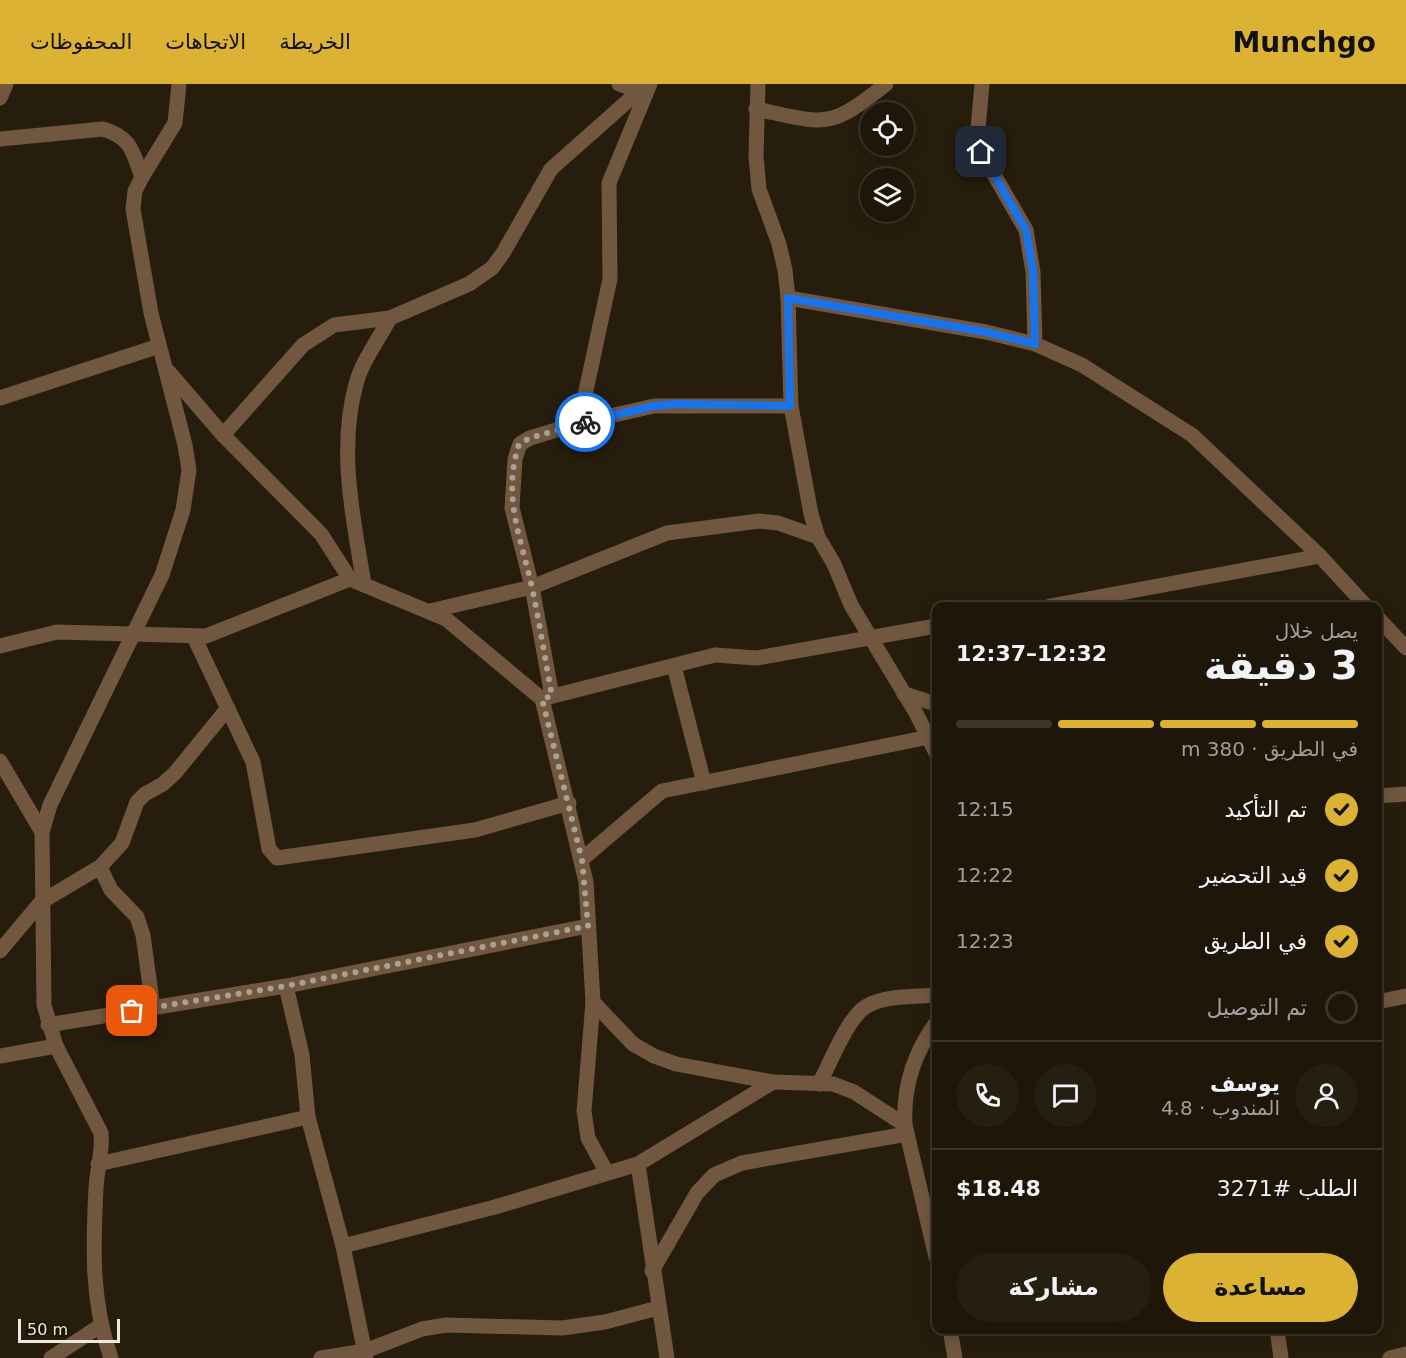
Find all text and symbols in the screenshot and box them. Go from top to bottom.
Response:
text: Munchgo [1232,26,1376,59]
text: المحفوظات [30,30,132,54]
text: الاتجاهات [165,30,246,54]
text: الخريطة [279,30,351,54]
map controls [860,102,914,222]
button: locate [860,102,914,156]
pin [955,126,1006,177]
icon: home [964,135,997,168]
button: layers [860,168,914,222]
courier [555,392,615,452]
icon: bike [569,406,602,439]
text: يصل خلال [1275,619,1358,643]
text: 12:32–12:37 [956,641,1107,666]
text: 3 دقيقة [1204,643,1358,688]
text: في الطريق · 380 m [1181,737,1358,761]
icon: check [1325,793,1358,826]
text: 12:15 [956,797,1014,821]
text: تم التأكيد [1224,797,1307,822]
icon: check [1325,859,1358,892]
text: 12:22 [956,863,1014,887]
text: قيد التحضير [1200,863,1307,888]
icon: check [1325,925,1358,958]
text: 12:23 [956,929,1014,953]
text: في الطريق [1204,929,1307,954]
pin [106,985,157,1036]
icon: bag [115,994,148,1027]
text: تم التوصيل [1206,995,1307,1020]
button: phone [956,1064,1019,1127]
button: chat [1034,1064,1097,1127]
button: person [1295,1064,1358,1127]
text: يوسف [1210,1071,1280,1096]
text: المندوب · 4.8 [1161,1096,1280,1120]
text: $18.48 [956,1176,1041,1201]
text: الطلب #3271 [1217,1176,1358,1201]
button: مشاركة [956,1253,1151,1322]
button: مساعدة [1163,1253,1358,1322]
scale bar [18,1316,120,1344]
text: 50 m [27,1320,68,1339]

